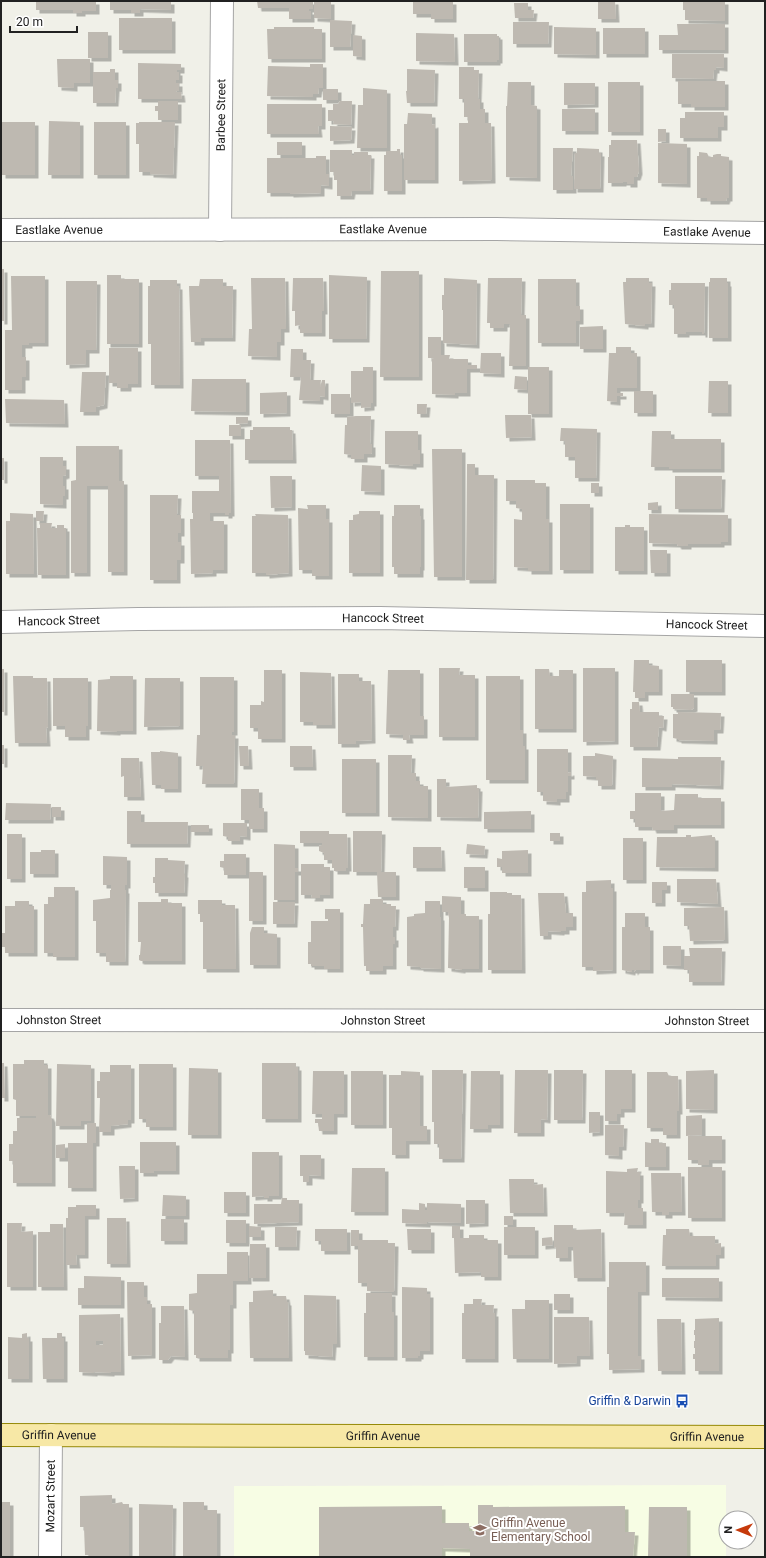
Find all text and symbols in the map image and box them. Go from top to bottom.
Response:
scale bar [10,8,77,34]
text: 20 m [16,15,43,29]
street label: Barbee Street [214,79,228,151]
street label: Eastlake Avenue [339,222,427,236]
street label: Eastlake Avenue [15,223,103,237]
street label: Eastlake Avenue [663,224,751,240]
street label: Hancock Street [342,611,424,626]
street label: Hancock Street [18,613,100,629]
street label: Hancock Street [666,617,748,633]
street label: Johnston Street [17,1013,102,1027]
street label: Johnston Street [341,1013,426,1028]
street label: Johnston Street [665,1014,750,1028]
bus stop icon: Griffin & Darwin [674,1393,690,1409]
place label: Griffin & Darwin [588,1394,671,1408]
street label: Griffin Avenue [22,1428,96,1442]
street label: Griffin Avenue [346,1429,420,1443]
street label: Griffin Avenue [670,1430,744,1444]
street label: Mozart Street [43,1460,58,1532]
north arrow [718,1510,758,1550]
place label: Griffin Avenue Elementary School [491,1516,591,1544]
school or university icon: Griffin Avenue Elementary School [472,1522,488,1538]
text: N [722,1526,735,1534]

